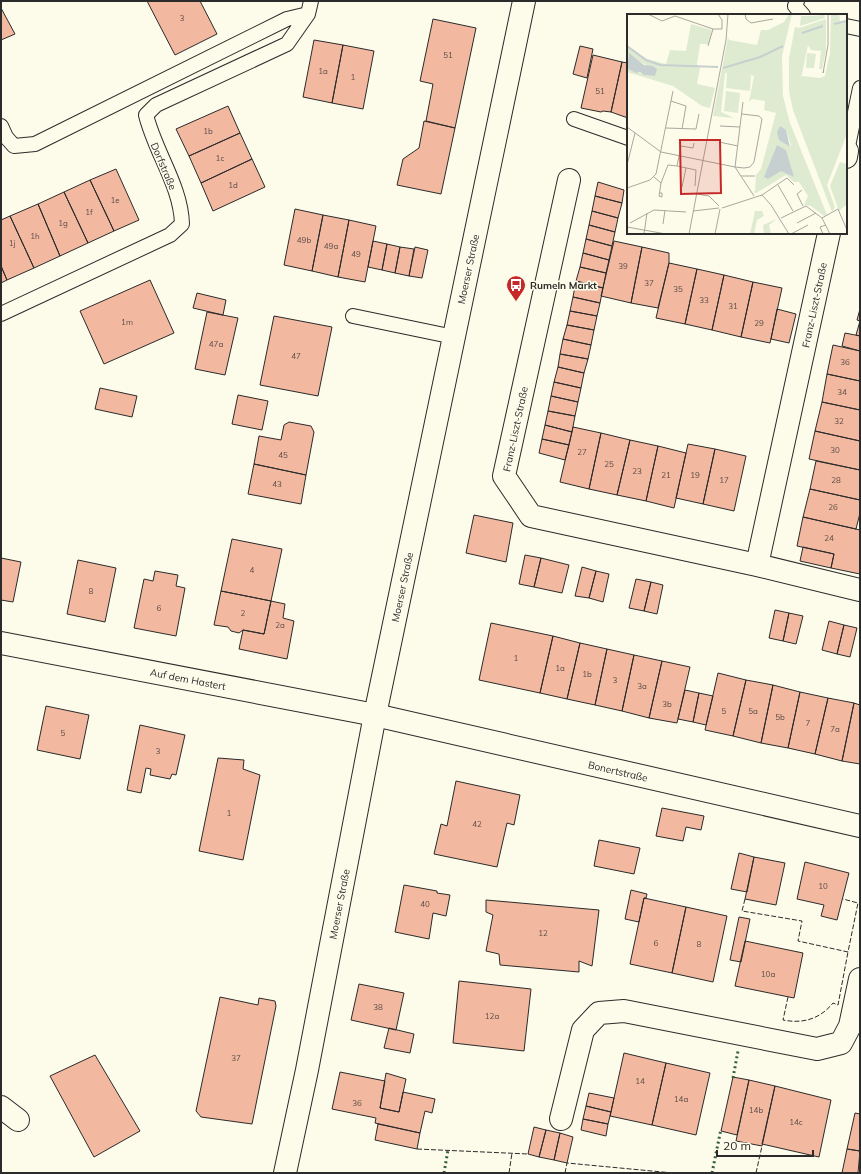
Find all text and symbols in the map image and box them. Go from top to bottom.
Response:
house number: 3 [180,13,185,23]
inset map [627,14,847,234]
house number: 51 [443,50,453,60]
house number: 1a [318,66,328,76]
house number: 1 [351,72,356,82]
house number: 51 [595,86,605,96]
house number: 1b [203,126,213,136]
street label: Dorfstraße [148,141,179,192]
house number: 1c [216,153,224,163]
house number: 1d [228,180,238,190]
house number: 1e [110,195,120,205]
house number: 1f [85,207,93,217]
house number: 1g [58,218,68,228]
house number: 1h [30,231,40,241]
street label: Moerser Straße [455,233,482,305]
house number: 49b [297,235,311,245]
house number: 1j [9,238,15,248]
house number: 49a [324,241,338,251]
house number: 49 [351,249,361,259]
house number: 39 [618,261,628,271]
street label: Franz-Liszt-Straße [799,261,830,349]
bus stop icon: Rumeln Markt [505,274,527,302]
house number: 37 [644,278,654,288]
place label: Rumeln Markt [530,279,597,292]
house number: 35 [673,284,683,294]
house number: 33 [699,295,709,305]
house number: 31 [728,301,738,311]
house number: 1m [121,317,133,327]
house number: 29 [754,318,764,328]
house number: 47a [209,339,223,349]
house number: 47 [291,351,301,361]
house number: 36 [840,357,850,367]
street label: Franz-Liszt-Straße [500,385,531,473]
house number: 34 [837,387,847,397]
house number: 32 [834,416,844,426]
house number: 30 [830,445,840,455]
house number: 27 [577,447,587,457]
house number: 45 [278,450,288,460]
house number: 25 [604,459,614,469]
house number: 23 [632,466,642,476]
house number: 21 [661,470,671,480]
house number: 19 [690,470,700,480]
house number: 17 [719,475,729,485]
house number: 28 [831,475,841,485]
house number: 43 [272,479,282,489]
house number: 26 [828,502,838,512]
house number: 24 [824,533,834,543]
street label: Moerser Straße [389,551,416,623]
house number: 4 [250,565,255,575]
house number: 8 [89,586,94,596]
house number: 6 [157,603,162,613]
house number: 2 [241,608,246,618]
house number: 2a [275,620,285,630]
house number: 1 [514,653,519,663]
house number: 1a [555,663,565,673]
street label: Auf dem Hastert [149,666,227,693]
house number: 1b [582,669,592,679]
house number: 3 [613,675,618,685]
house number: 3a [637,681,647,691]
house number: 3b [662,699,672,709]
house number: 5 [722,706,727,716]
house number: 5a [748,706,758,716]
house number: 5b [775,712,785,722]
house number: 7 [806,718,811,728]
house number: 7a [830,724,840,734]
house number: 5 [61,728,66,738]
house number: 3 [156,746,161,756]
street label: Bonertstraße [587,758,649,785]
house number: 1 [227,808,232,818]
house number: 42 [472,819,482,829]
street label: Moerser Straße [326,868,353,940]
house number: 10 [818,881,828,891]
house number: 40 [420,899,430,909]
house number: 12 [538,928,548,938]
house number: 6 [654,938,659,948]
house number: 8 [697,939,702,949]
house number: 10a [761,969,775,979]
house number: 38 [373,1002,383,1012]
house number: 12a [485,1011,499,1021]
house number: 37 [231,1053,241,1063]
house number: 14 [635,1076,645,1086]
house number: 14a [674,1094,688,1104]
house number: 36 [352,1098,362,1108]
house number: 14b [749,1105,763,1115]
house number: 14c [789,1117,803,1127]
scale bar [717,1132,813,1158]
text: 20 m [723,1138,751,1153]

